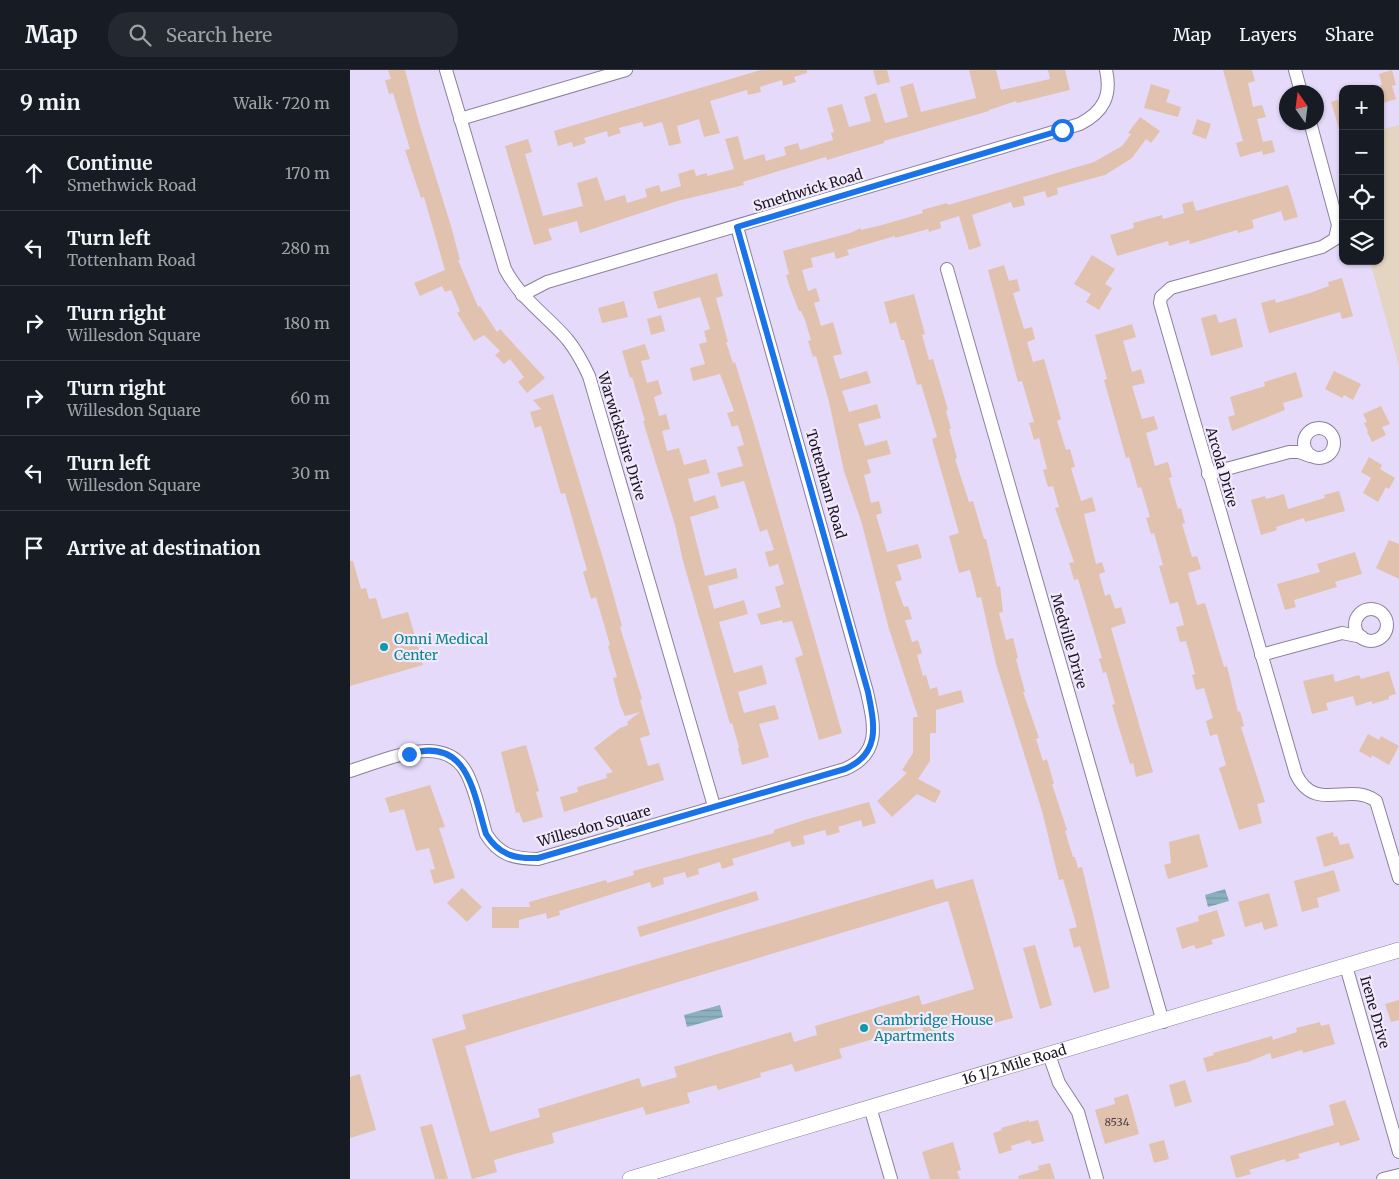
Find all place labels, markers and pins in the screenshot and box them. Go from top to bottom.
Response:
place label: Omni Medical Center [394,630,489,664]
marker: Omni Medical Center [378,641,390,653]
place label: Cambridge House Apartments [873,1011,993,1045]
marker: Cambridge House Apartments [858,1022,870,1034]

